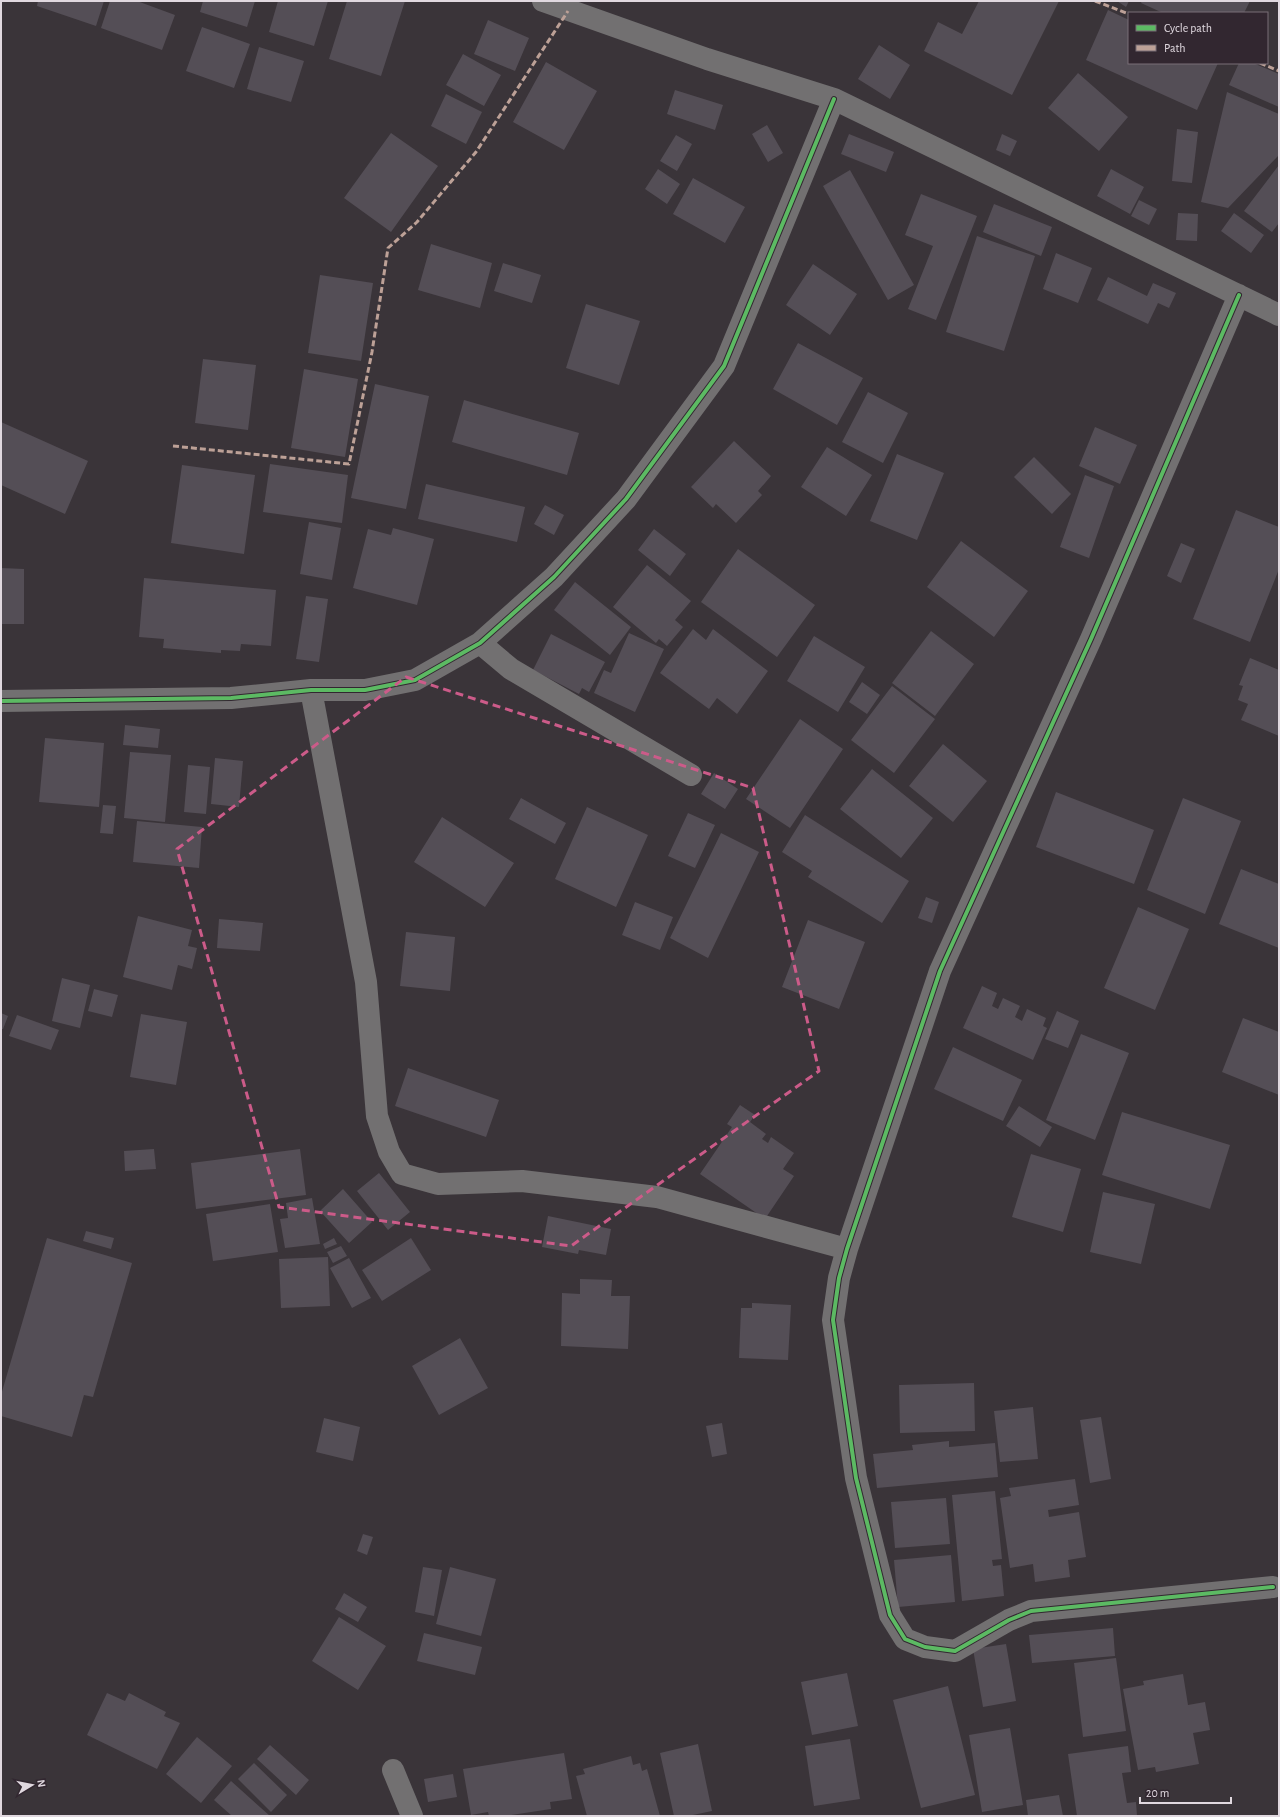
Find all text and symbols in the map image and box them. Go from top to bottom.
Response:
legend [1128,12,1268,64]
text: Cycle path [1164,22,1212,35]
text: Path [1164,42,1186,54]
north arrow [12,1765,52,1805]
text: N [35,1779,47,1788]
scale bar [1140,1779,1231,1805]
text: 20 m [1146,1787,1169,1799]

